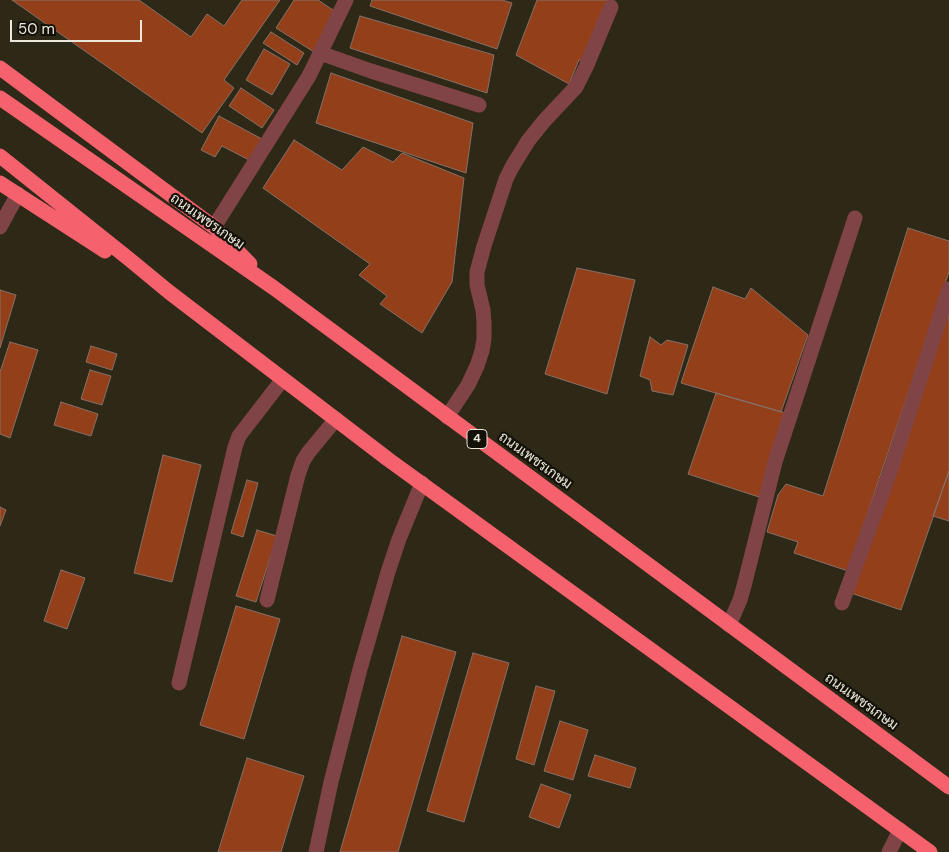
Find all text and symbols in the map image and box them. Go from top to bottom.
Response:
scale bar [12,10,145,42]
text: 50 m [18,19,55,39]
street label: ถนนเพชรเกษม [167,190,247,254]
road number: 4 [467,429,487,448]
street label: ถนนเพชรเกษม [495,429,575,493]
street label: ถนนเพชรเกษม [821,670,901,734]

